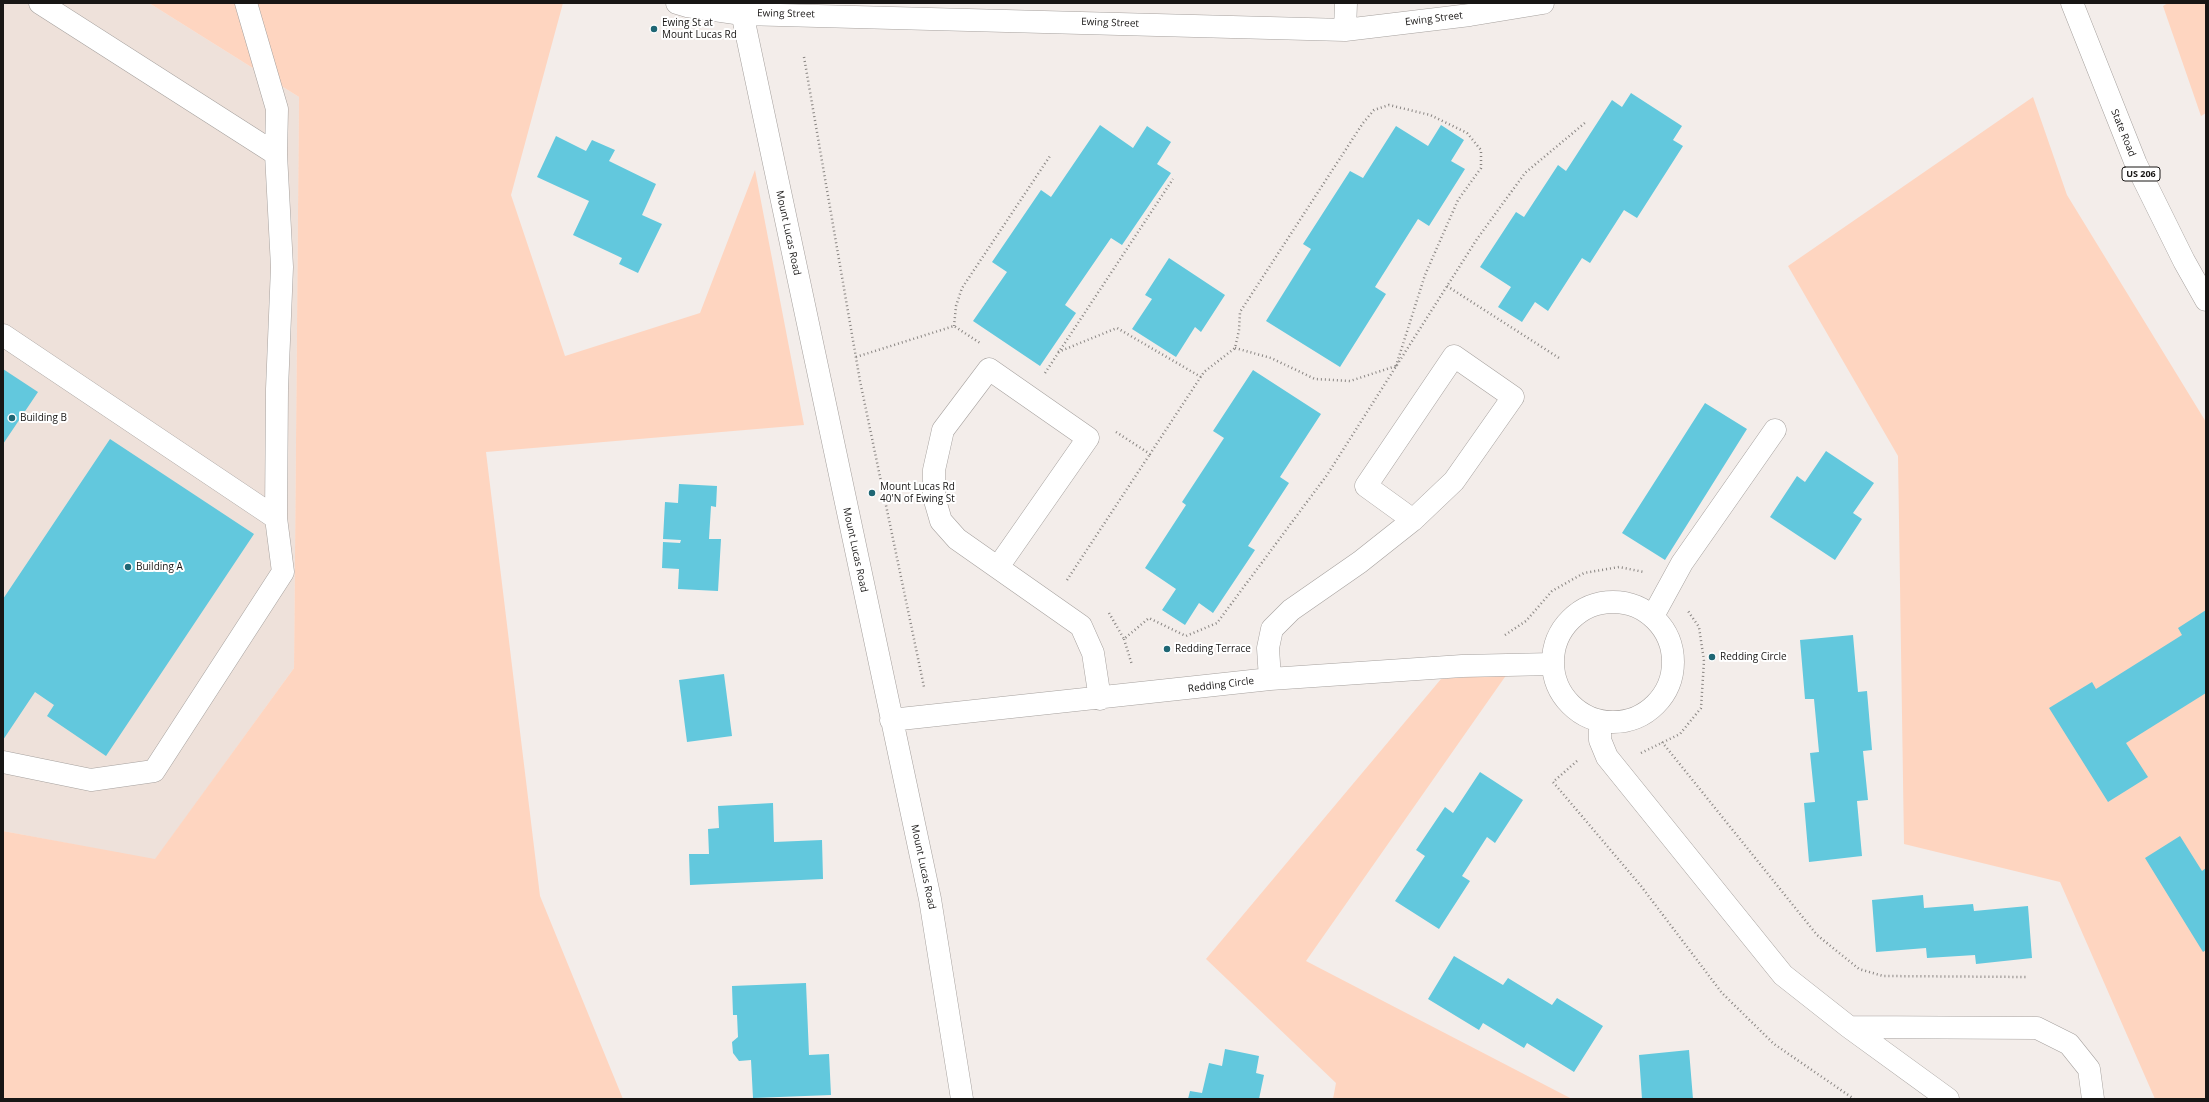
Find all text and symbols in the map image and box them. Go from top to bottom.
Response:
street label: Ewing Street [757,7,815,21]
street label: Ewing Street [1405,10,1463,28]
street label: Ewing Street [1081,16,1139,30]
place label: Ewing St at Mount Lucas Rd [662,17,737,40]
marker: Ewing St at Mount Lucas Rd [649,24,659,34]
street label: State Road [2108,107,2138,159]
road number: US 206 [2122,167,2160,181]
street label: Mount Lucas Road [773,190,803,276]
place label: Building B [20,412,67,424]
marker: Building B [7,413,17,423]
place label: Mount Lucas Rd 40'N of Ewing St [880,481,955,504]
marker: Mount Lucas Rd 40'N of Ewing St [867,488,877,498]
street label: Mount Lucas Road [840,507,870,593]
place label: Building A [136,561,183,573]
marker: Building A [123,562,133,572]
place label: Redding Terrace [1175,643,1251,655]
marker: Redding Terrace [1162,644,1172,654]
place label: Redding Circle [1720,651,1787,663]
marker: Redding Circle [1707,652,1717,662]
street label: Redding Circle [1187,675,1255,695]
street label: Mount Lucas Road [908,824,938,910]

